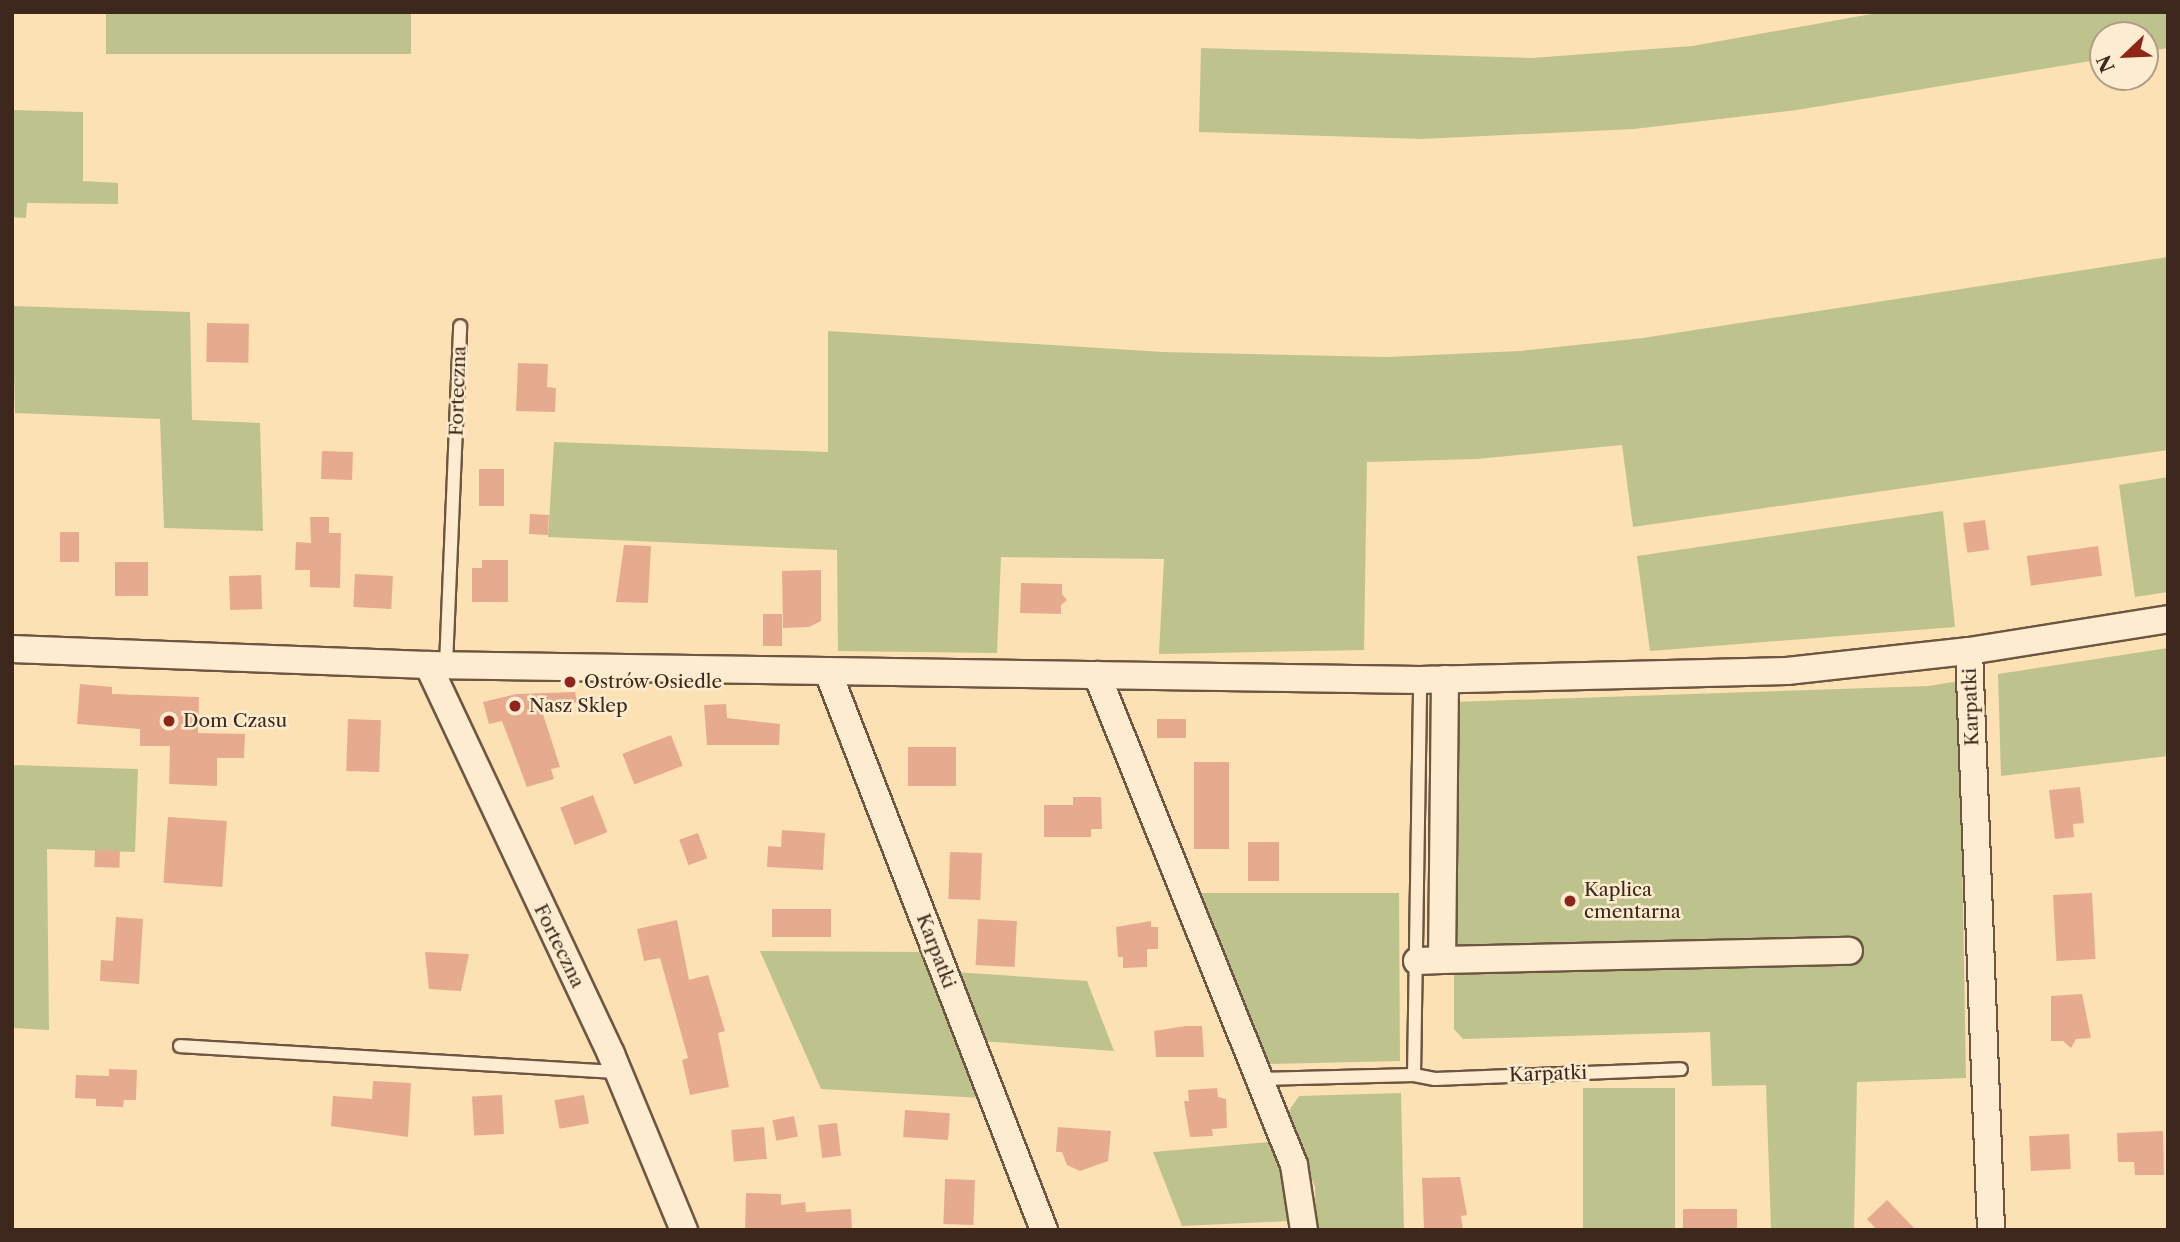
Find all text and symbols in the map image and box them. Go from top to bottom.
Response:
north arrow [2089,21,2159,91]
text: N [2092,52,2120,76]
street label: Forteczna [445,346,471,436]
street label: Karpatki [1958,668,1984,746]
place label: Ostrów Osiedle [584,671,723,693]
marker: Ostrów Osiedle [562,674,578,690]
place label: Nasz Sklep [529,695,628,717]
marker: Nasz Sklep [507,698,523,714]
place label: Dom Czasu [183,710,287,732]
marker: Dom Czasu [161,713,177,729]
place label: Kaplica cmentarna [1584,879,1681,923]
marker: Kaplica cmentarna [1562,893,1578,909]
street label: Forteczna [529,900,589,992]
street label: Karpatki [911,910,961,992]
street label: Karpatki [1509,1061,1587,1087]

